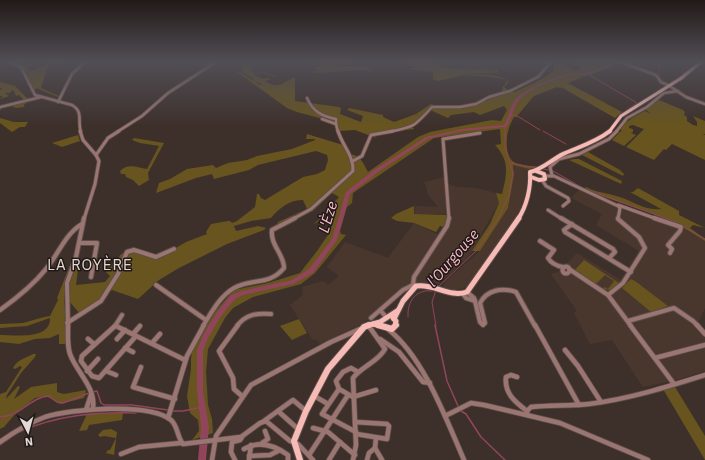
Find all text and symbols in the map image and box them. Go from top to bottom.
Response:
water label: L'Èze [314,198,341,235]
water label: l'Ourgouse [422,225,483,290]
district label: LA ROYÈRE [47,255,133,274]
north arrow [8,412,48,452]
text: N [24,435,34,449]

